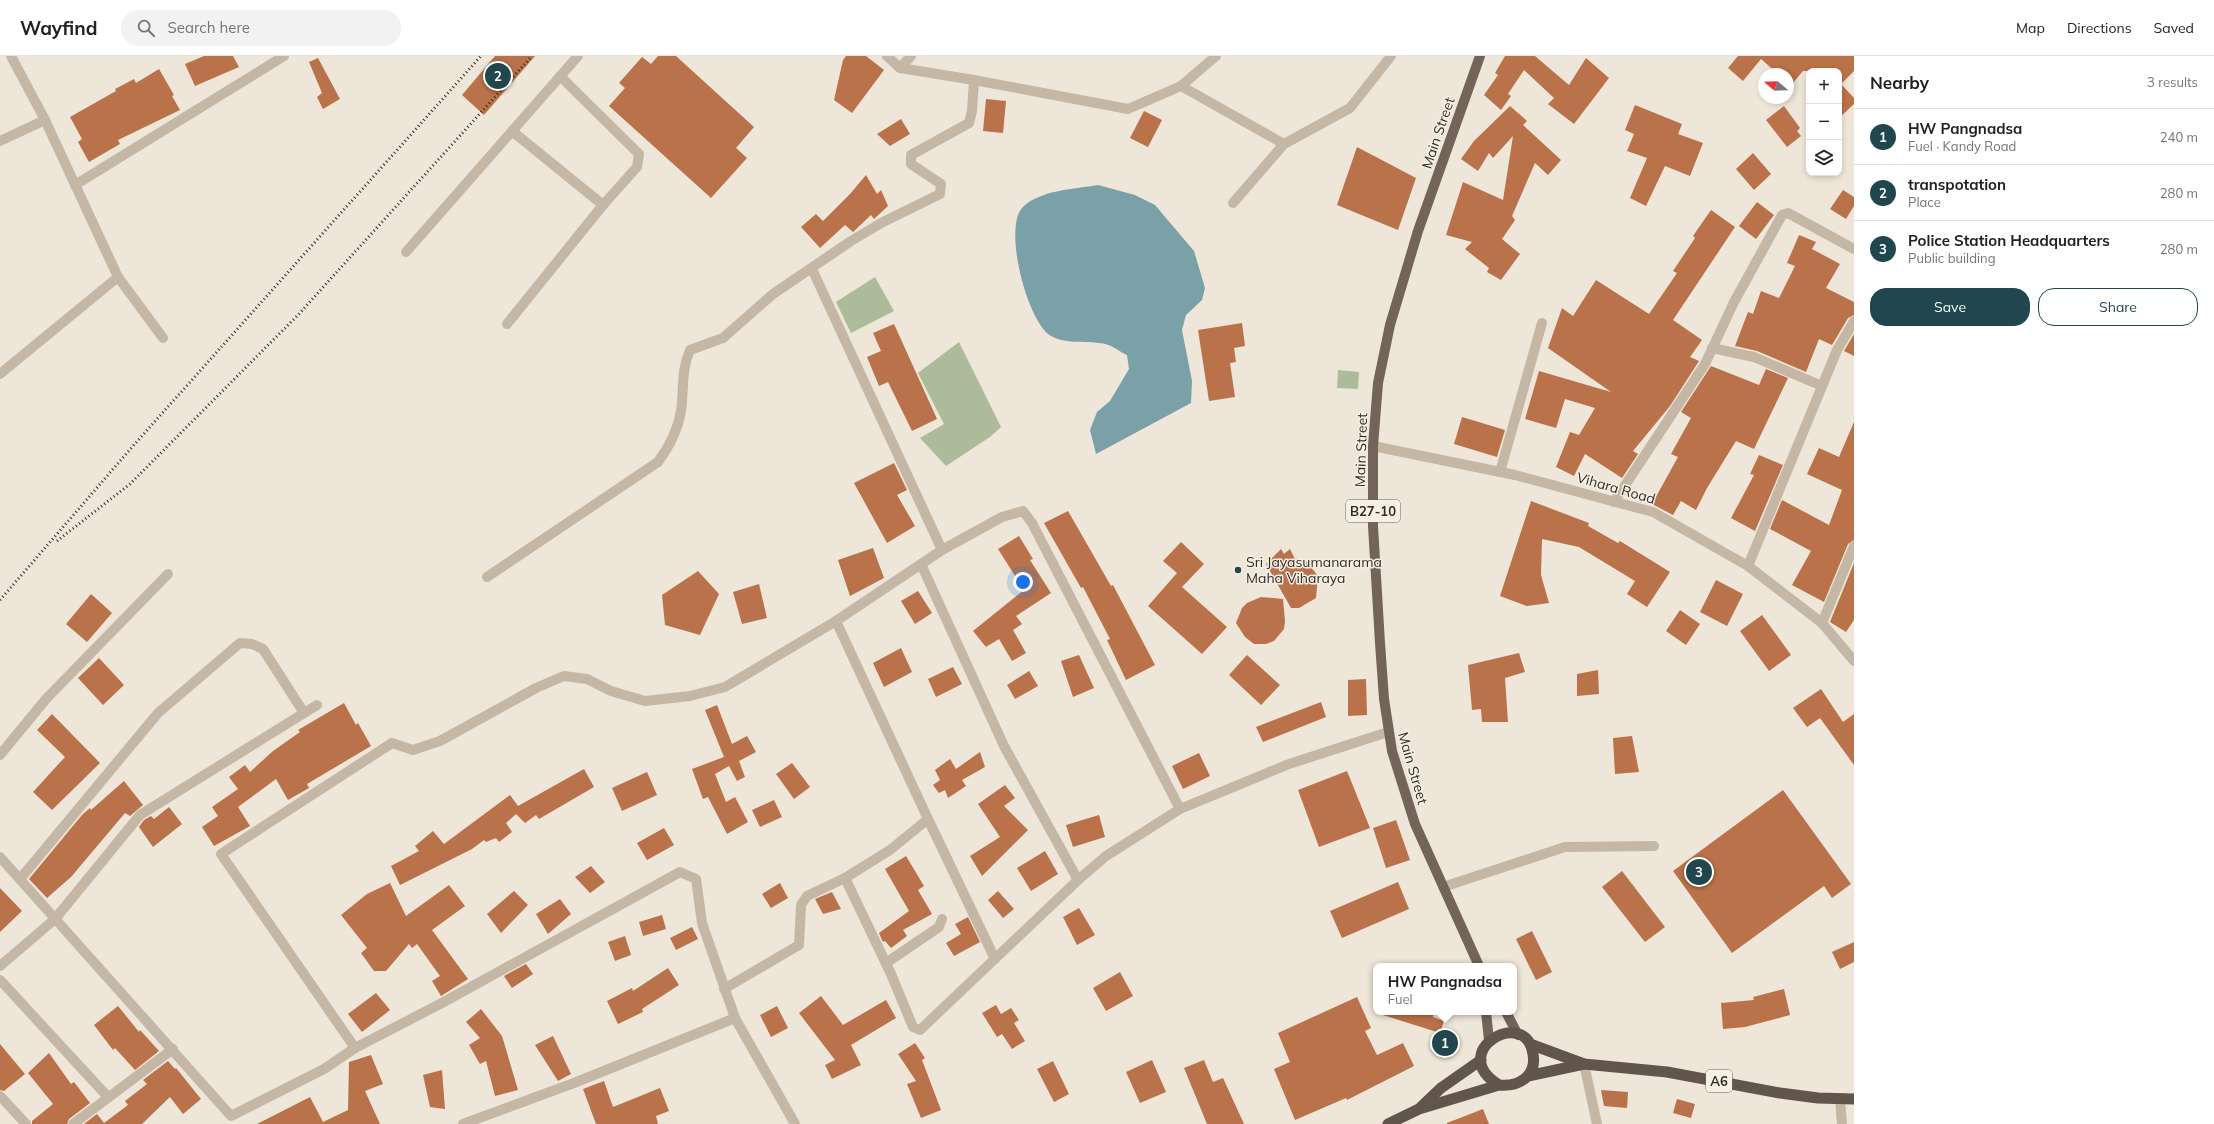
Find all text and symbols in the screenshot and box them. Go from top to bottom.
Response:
search box [121,10,401,46]
text: Wayfind [20,16,97,40]
icon: search [135,17,157,39]
text: Search here [167,18,250,37]
text: Map [2016,19,2045,37]
text: Directions [2067,19,2132,37]
text: Saved [2154,19,2194,37]
pin: 2 [485,61,511,91]
north arrow [1758,68,1794,104]
map controls [1806,68,1842,176]
button: + [1806,68,1842,104]
text: Nearby [1870,72,1929,93]
text: 3 results [2147,74,2198,90]
street label: Main Street [1417,95,1459,171]
button: − [1806,104,1842,140]
text: HW Pangnadsa [1908,119,2022,138]
text: 1 [1879,129,1887,145]
text: 240 m [2160,129,2198,145]
text: Fuel · Kandy Road [1908,138,2016,154]
button: layers [1806,140,1842,176]
text: transpotation [1908,175,2006,194]
text: 2 [1879,185,1887,201]
text: 280 m [2160,185,2198,201]
text: Place [1908,194,1941,210]
text: Police Station Headquarters [1908,231,2110,250]
text: 3 [1879,241,1887,257]
text: 280 m [2160,241,2198,257]
text: Public building [1908,250,1996,266]
button: Save [1870,288,2030,326]
button: Share [2038,288,2198,326]
street label: Main Street [1351,412,1371,487]
street label: Vihara Road [1575,468,1657,508]
road number: B27-10 [1346,500,1400,522]
place label: Sri Jayasumanarama Maha Viharaya [1246,553,1382,587]
marker: Sri Jayasumanarama Maha Viharaya [1233,565,1243,575]
your location [1013,572,1033,592]
street label: Main Street [1394,730,1432,806]
pin: 3 [1686,857,1712,887]
popup [1373,963,1517,1015]
text: HW Pangnadsa [1388,972,1502,991]
text: Fuel [1388,991,1413,1007]
pin: 1 [1432,1028,1458,1058]
road number: A6 [1706,1070,1732,1092]

